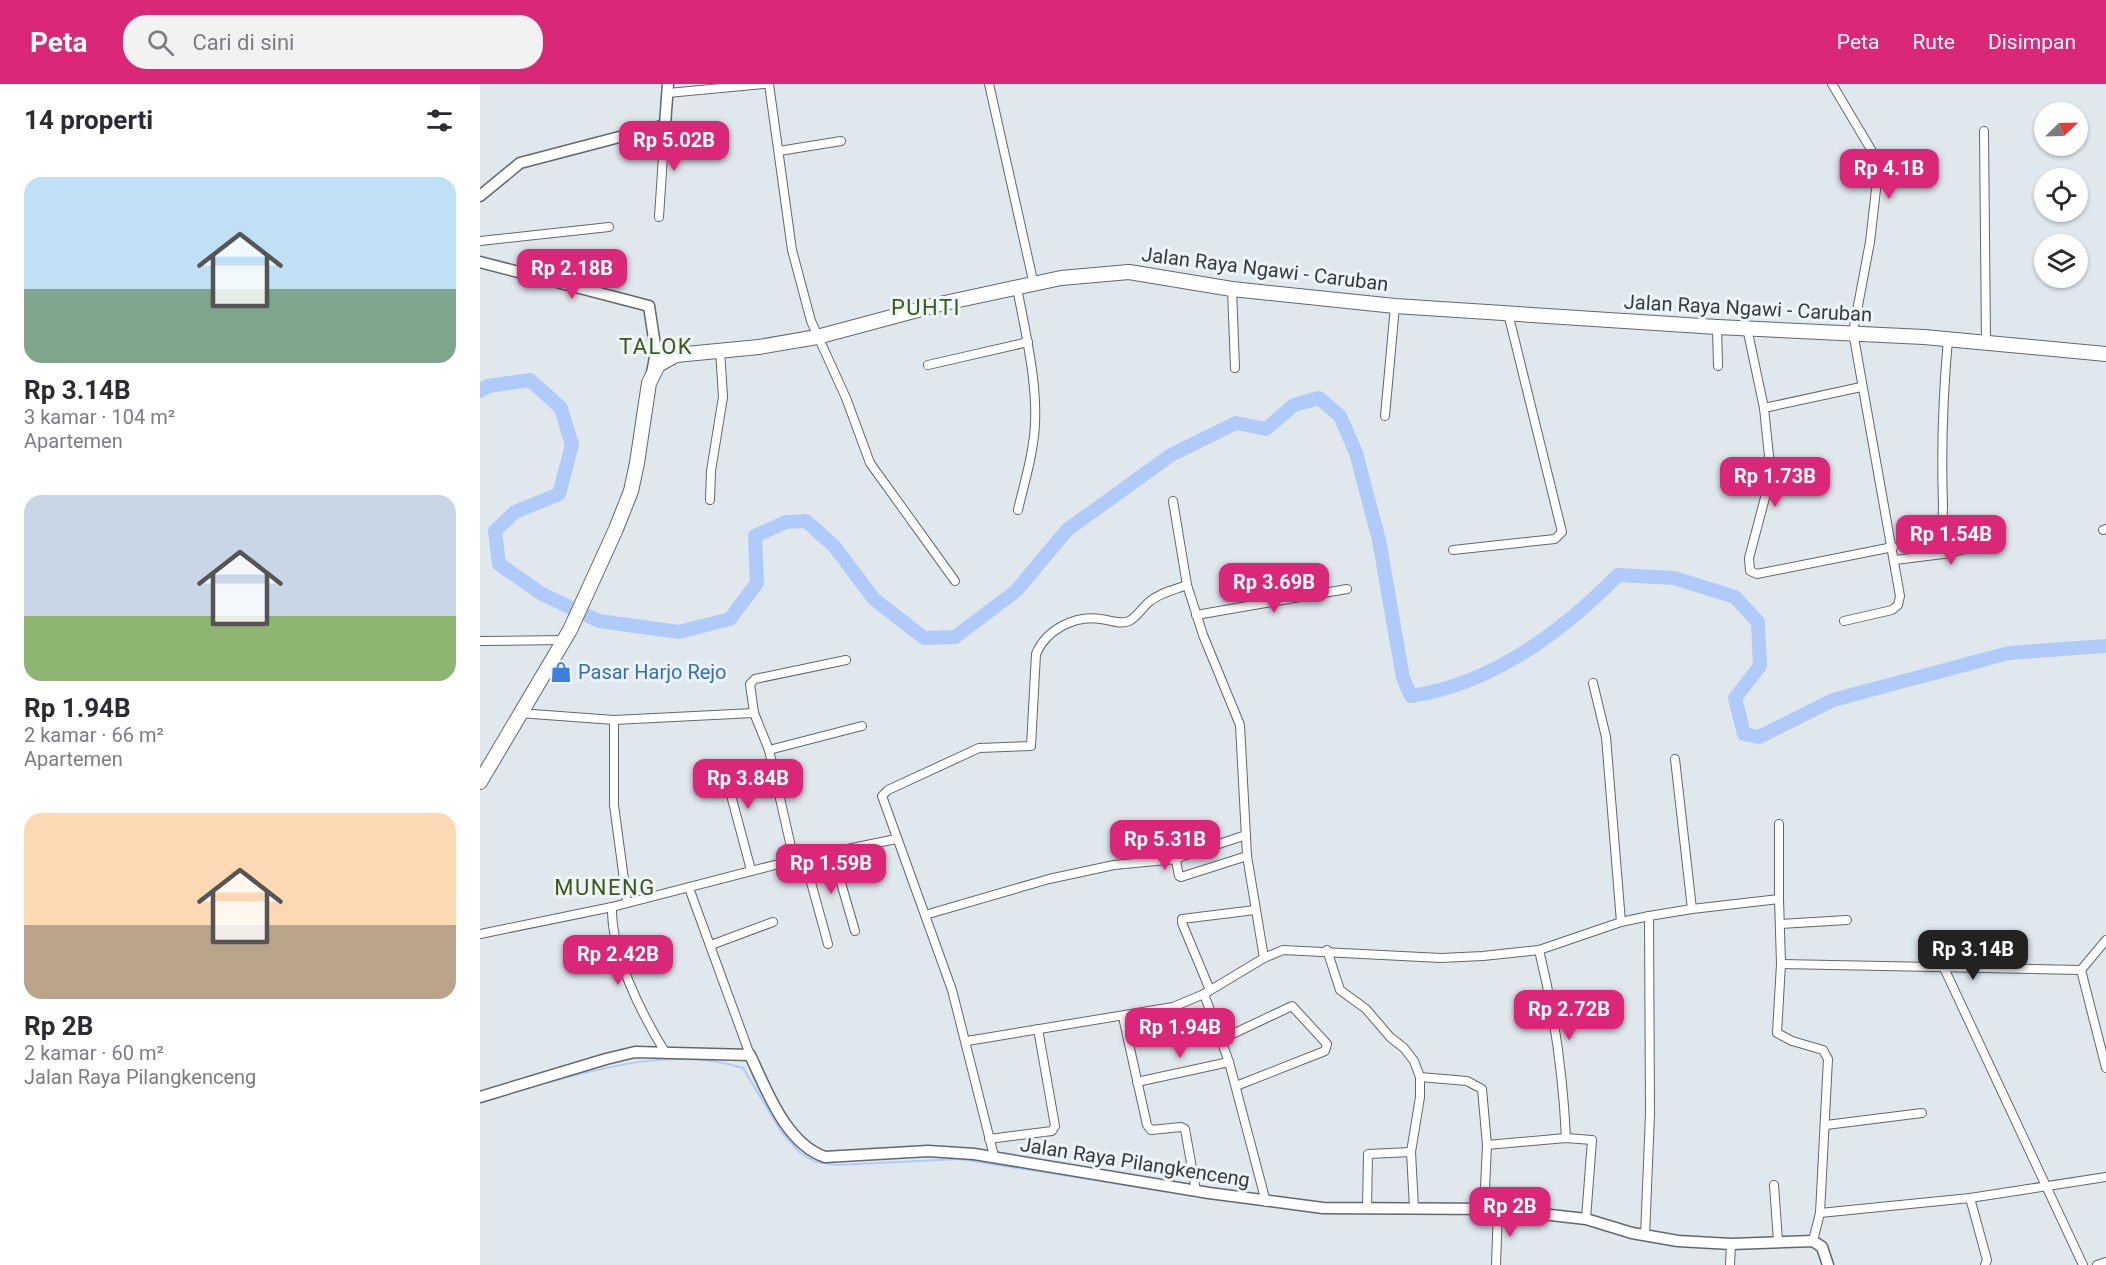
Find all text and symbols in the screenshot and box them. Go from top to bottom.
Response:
search box [123,15,543,69]
text: Peta [30,26,87,59]
icon: search [144,26,177,59]
text: Cari di sini [192,30,294,55]
text: Peta [1837,30,1879,54]
text: Rute [1912,30,1955,54]
text: Disimpan [1988,30,2076,54]
north arrow [2034,102,2088,156]
map controls [2034,102,2088,288]
icon: filters [423,104,456,137]
text: 14 properti [24,105,153,135]
pin: Rp 5.02B [612,121,736,172]
text: Rp 5.02B [633,128,715,152]
pin: Rp 4.1B [1834,149,1944,200]
text: Rp 4.1B [1854,156,1924,180]
button: locate [2034,168,2088,222]
icon: home [186,216,294,324]
button: layers [2034,234,2088,288]
street label: Jalan Raya Ngawi - Caruban [1140,242,1390,296]
pin: Rp 2.18B [510,249,634,300]
text: Rp 2.18B [531,256,613,280]
street label: Jalan Raya Ngawi - Caruban [1623,290,1873,326]
district label: PUHTI [891,295,961,320]
district label: TALOK [619,334,693,359]
text: Rp 3.14B [24,375,131,405]
text: 3 kamar · 104 m² [24,405,175,429]
text: Apartemen [24,429,123,453]
pin: Rp 1.73B [1713,457,1837,508]
text: Rp 1.73B [1734,464,1816,488]
pin: Rp 1.54B [1889,515,2013,566]
text: Rp 1.54B [1910,522,1992,546]
icon: home [186,534,294,642]
pin: Rp 3.69B [1212,563,1336,614]
text: Rp 3.69B [1233,570,1315,594]
shop icon: Pasar Harjo Rejo [549,660,573,684]
place label: Pasar Harjo Rejo [578,660,727,684]
text: Rp 1.94B [24,693,131,723]
text: 2 kamar · 66 m² [24,723,164,747]
text: Apartemen [24,747,123,771]
pin: Rp 3.84B [686,759,810,810]
text: Rp 3.84B [707,766,789,790]
pin: Rp 5.31B [1103,820,1227,871]
text: Rp 5.31B [1124,827,1206,851]
pin: Rp 1.59B [769,844,893,895]
text: Rp 1.59B [790,851,872,875]
icon: home [186,852,294,960]
district label: MUNENG [554,875,656,900]
pin: Rp 3.14B [1911,930,2035,981]
pin: Rp 2.42B [556,935,680,986]
text: Rp 3.14B [1932,937,2014,961]
text: Rp 2.42B [577,942,659,966]
pin: Rp 2.72B [1507,990,1631,1041]
text: Rp 2.72B [1528,997,1610,1021]
pin: Rp 1.94B [1118,1008,1242,1059]
text: Rp 2B [24,1011,93,1041]
text: Rp 1.94B [1139,1015,1221,1039]
text: 2 kamar · 60 m² [24,1041,164,1065]
text: Jalan Raya Pilangkenceng [24,1065,256,1089]
street label: Jalan Raya Pilangkenceng [1018,1132,1252,1192]
pin: Rp 2B [1468,1187,1552,1238]
text: Rp 2B [1483,1194,1537,1218]

